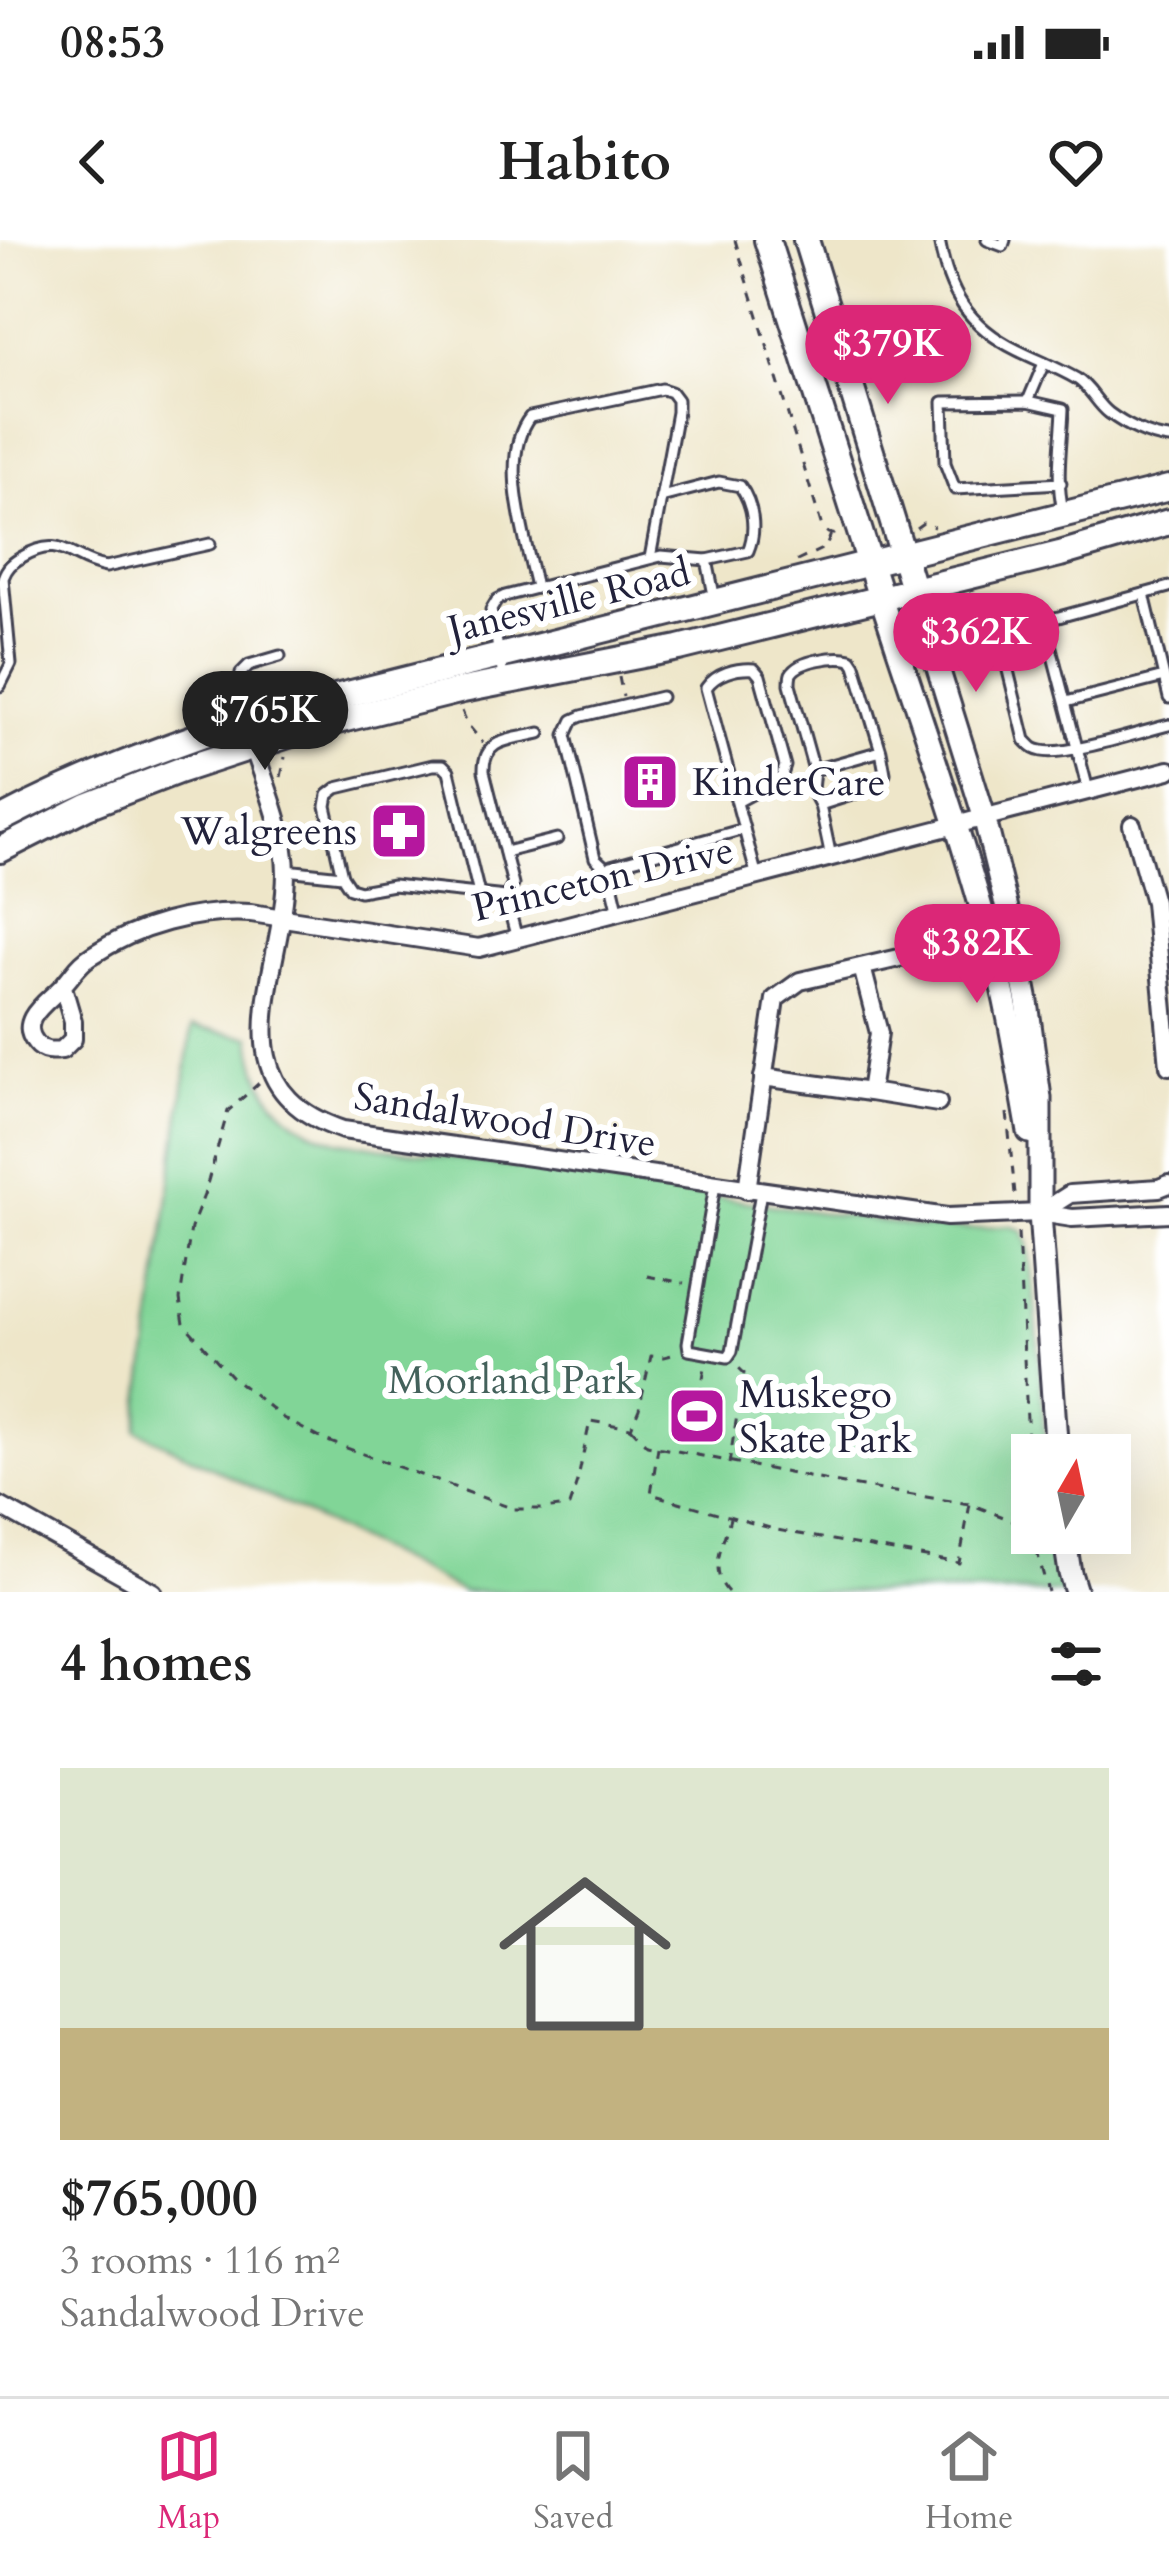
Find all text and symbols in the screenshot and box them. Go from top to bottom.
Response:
text: 08:53 [60,12,165,73]
text: Habito [498,126,671,199]
icon: back [60,129,126,195]
icon: heart [1043,129,1109,195]
pin: $379K [804,305,972,407]
text: $379K [832,317,944,370]
street label: Janesville Road [438,545,696,658]
pin: $362K [892,593,1060,695]
text: $362K [920,605,1032,658]
pin: $765K [181,671,349,773]
text: $765K [209,683,321,736]
building icon: KinderCare [619,751,681,813]
place label: KinderCare [692,756,885,809]
pharmacy icon: Walgreens [368,800,430,862]
place label: Walgreens [179,805,357,858]
street label: Princeton Drive [467,823,739,935]
pin: $382K [893,904,1061,1006]
text: $382K [921,916,1033,969]
street label: Sandalwood Drive [350,1070,660,1170]
park label: Moorland Park [388,1354,636,1407]
place label: Muskego Skate Park [739,1368,912,1466]
sports icon: Muskego Skate Park [666,1385,728,1447]
north arrow [1011,1434,1131,1554]
map controls [1011,1434,1131,1554]
text: 4 homes [60,1629,252,1699]
icon: filters [1043,1631,1109,1697]
icon: home [477,1846,693,2062]
text: $765,000 [60,2164,258,2234]
text: 3 rooms · 116 m² [60,2234,340,2287]
text: Sandalwood Drive [60,2287,365,2340]
tab: Map [156,2423,222,2540]
tab: Saved [533,2423,613,2540]
tab: Home [925,2423,1013,2540]

